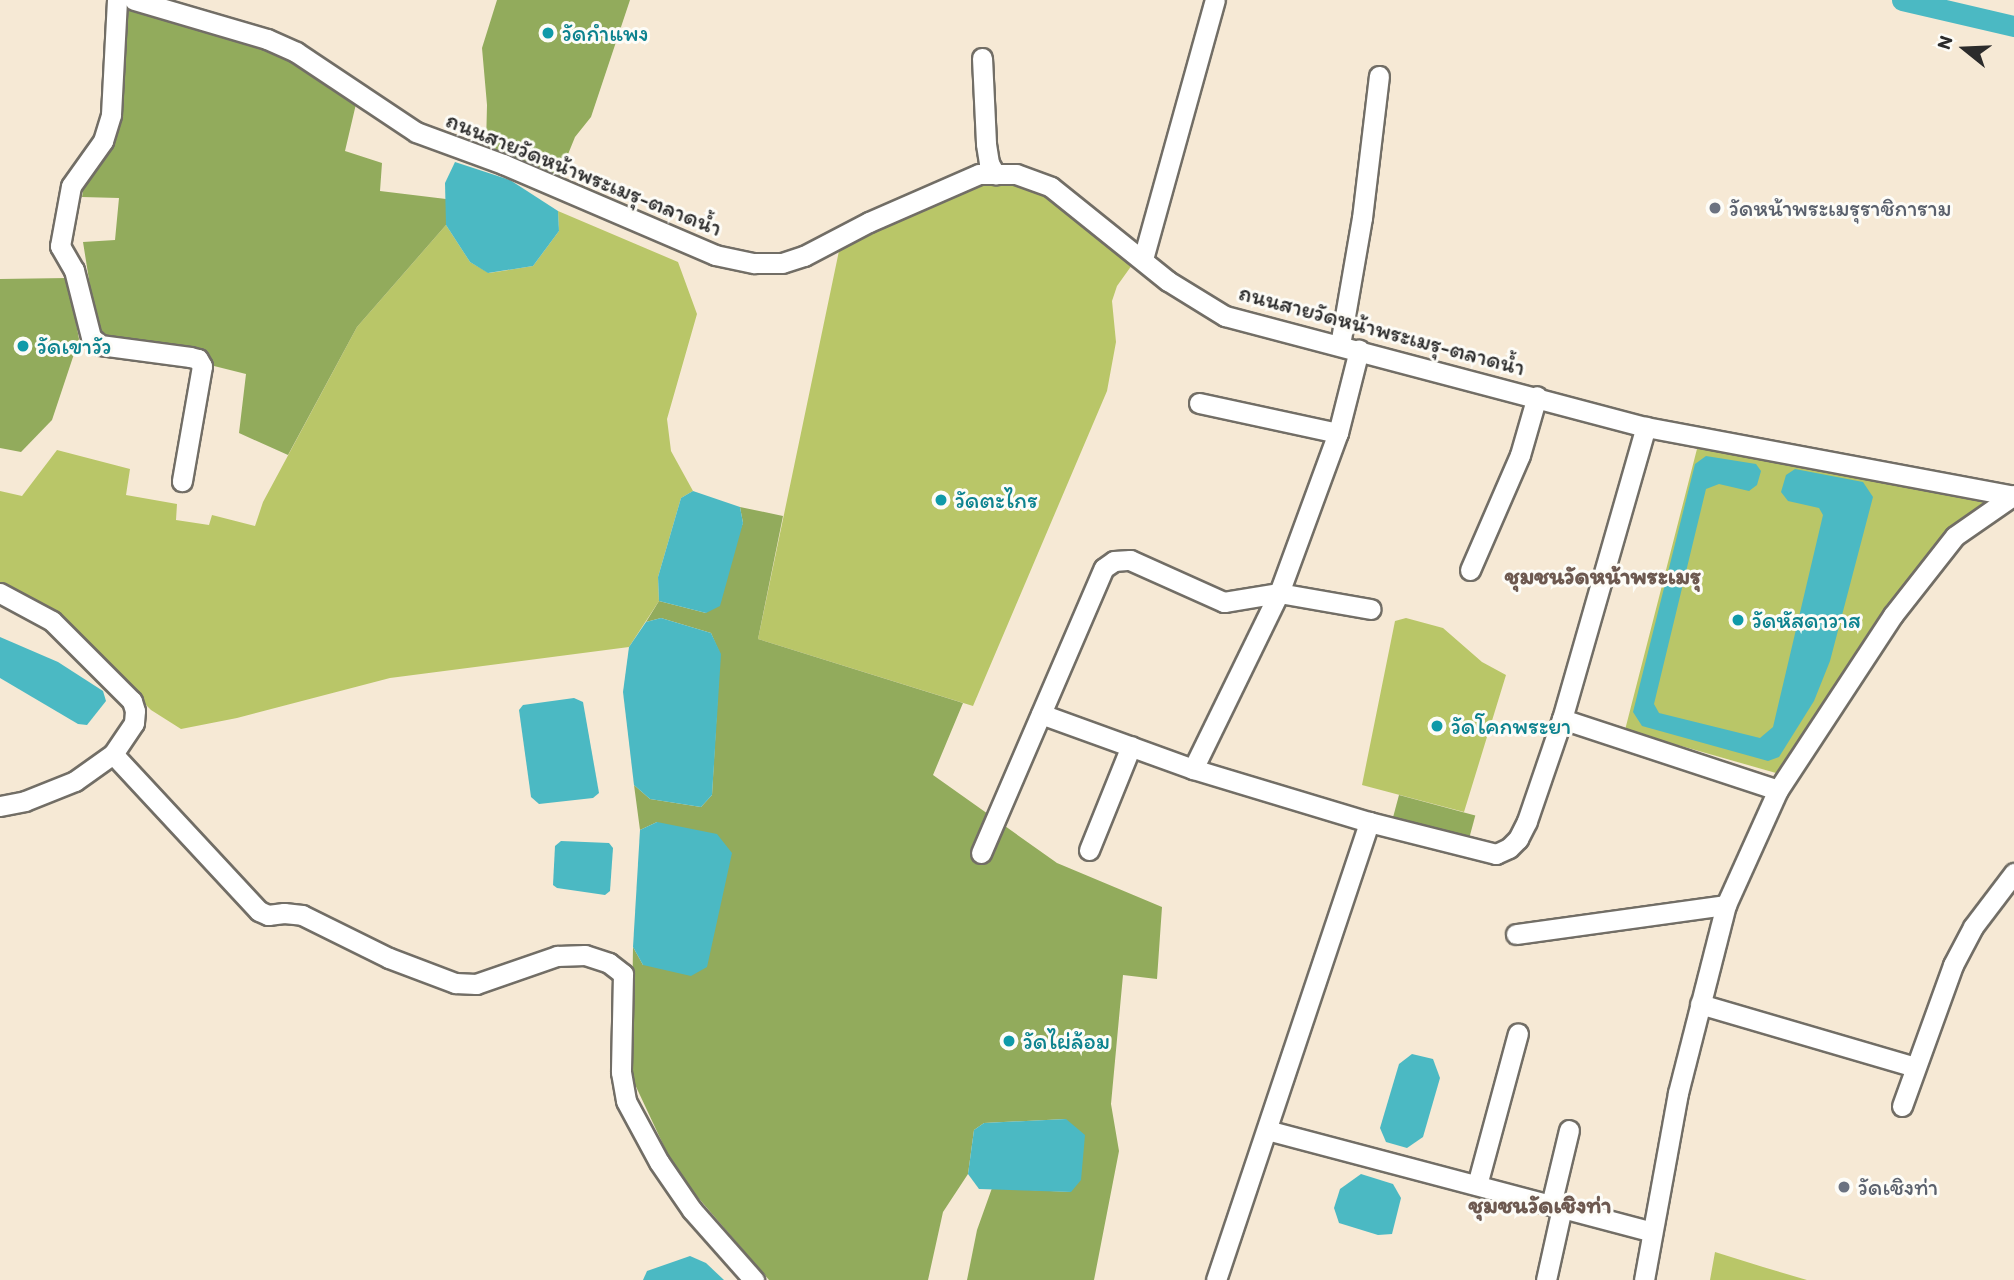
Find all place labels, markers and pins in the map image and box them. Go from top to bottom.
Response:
place label: วัดกำแพง [562,19,649,47]
marker: วัดกำแพง [540,25,556,41]
place label: วัดหน้าพระเมรุราชิการาม [1729,194,1952,222]
marker: วัดหน้าพระเมรุราชิการาม [1707,200,1723,216]
place label: วัดเขาวัว [37,332,112,360]
marker: วัดเขาวัว [15,338,31,354]
place label: วัดตะไกร [955,486,1038,514]
marker: วัดตะไกร [933,492,949,508]
place label: วัดหัสดาวาส [1752,606,1861,634]
marker: วัดหัสดาวาส [1730,612,1746,628]
place label: วัดโคกพระยา [1451,712,1571,740]
marker: วัดโคกพระยา [1429,718,1445,734]
place label: วัดไผ่ล้อม [1023,1027,1110,1055]
marker: วัดไผ่ล้อม [1001,1033,1017,1049]
place label: วัดเชิงท่า [1858,1173,1938,1201]
marker: วัดเชิงท่า [1836,1179,1852,1195]

